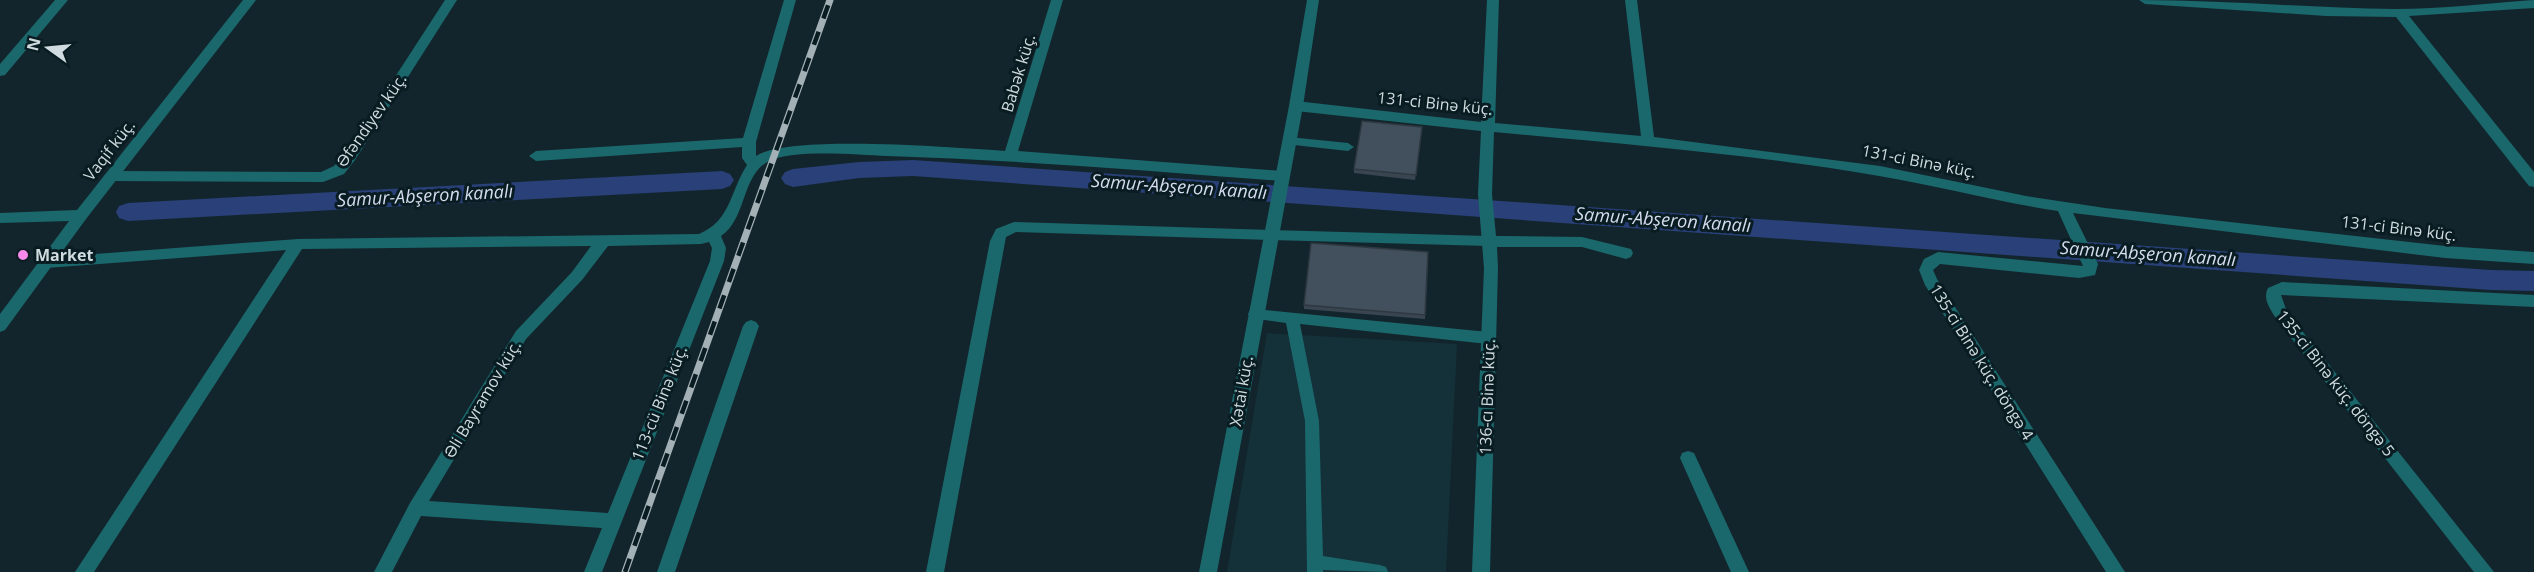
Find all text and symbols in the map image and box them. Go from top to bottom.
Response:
north arrow [18,18,78,78]
street label: Babək küç. [996,31,1040,115]
text: N [21,35,46,53]
street label: Əfəndiyev küç. [331,69,411,171]
street label: 131-ci Binə küç. [1376,86,1494,120]
street label: Vaqif küç. [78,115,140,185]
street label: 131-ci Binə küç. [1860,139,1978,183]
water label: Samur-Abşeron kanalı [1090,168,1268,204]
water label: Samur-Abşeron kanalı [336,178,514,212]
water label: Samur-Abşeron kanalı [1574,201,1752,237]
street label: 131-ci Binə küç. [2340,210,2458,246]
water label: Samur-Abşeron kanalı [2059,235,2237,271]
place label: Market [35,244,93,266]
marker: Market [16,248,30,262]
street label: 135-ci Binə küç. döngə 4 [1925,280,2039,444]
street label: 135-ci Binə küç. döngə 5 [2272,305,2400,461]
street label: Əli Bayramov küç. [438,336,526,462]
street label: 136-cı Binə küç. [1474,339,1500,455]
street label: 113-cü Binə küç. [626,342,692,464]
street label: Xətai küç. [1224,354,1258,428]

